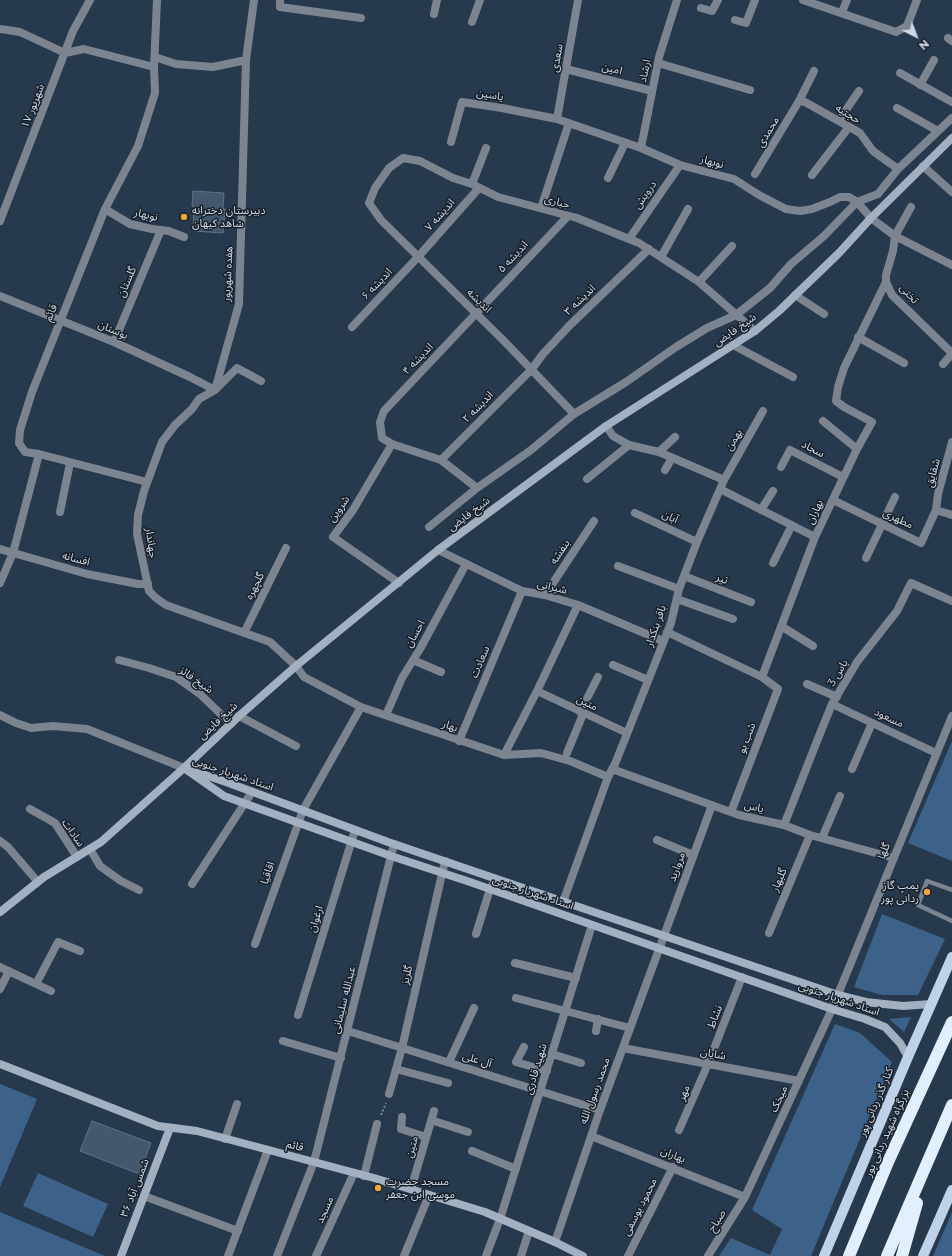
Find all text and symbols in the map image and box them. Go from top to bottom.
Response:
north arrow [896,16,936,56]
text: N [916,37,932,53]
street label: سعدی [548,43,566,73]
street label: ارشاد [636,58,654,84]
street label: امین [600,60,624,78]
street label: ۱۷ شهریور [19,82,47,130]
street label: یاسین [476,86,504,104]
street label: حجتیه [833,101,863,127]
street label: محمدی [754,114,782,150]
street label: نوبهار [699,153,725,171]
street label: درویش [631,178,659,212]
street label: جباری [543,192,571,212]
street label: اندیشه ۷ [422,196,458,234]
place label: دبیرستان دخترانه شاهد کیهان [192,204,266,230]
street label: نوبهار [133,206,159,224]
marker: دبیرستان دخترانه شاهد کیهان [179,212,189,222]
street label: اندیشه ۵ [495,238,531,276]
street label: هفده شهریور [220,246,236,302]
street label: گلستان [115,265,139,299]
street label: اندیشه ۶ [359,266,395,302]
street label: تختی [897,281,921,307]
street label: اندیشه ۳ [562,282,598,318]
street label: اندیشه [464,286,494,316]
street label: قائم [42,303,60,323]
street label: شیخ فایض [711,311,759,349]
street label: بوستان [96,318,130,342]
street label: اندیشه ۴ [400,341,436,377]
street label: اندیشه ۲ [460,389,496,425]
street label: بهمن [723,427,745,453]
street label: سجاد [799,438,827,460]
street label: شقایق [923,457,943,489]
street label: شروین [325,493,353,525]
street label: شیخ فایض [445,494,493,534]
street label: بهاران [804,498,826,526]
street label: مطهری [881,506,915,532]
street label: آبان [660,508,680,526]
street label: جهاندار [142,527,160,559]
street label: بنفشه [547,537,573,567]
street label: افسانه [61,549,91,569]
street label: گلچهره [243,570,267,602]
street label: تیر [714,571,730,587]
street label: شیرانی [536,577,568,597]
street label: باقر بنکدار [643,603,669,649]
street label: احسان [402,618,428,650]
street label: سعادت [467,644,493,680]
street label: یاس 3 [825,657,851,689]
street label: شیخ فائز [177,664,215,696]
street label: متین [574,692,600,714]
street label: شیخ فایض [196,699,240,743]
street label: مسعود [872,705,906,731]
street label: بهار [440,717,460,735]
street label: شب بو [735,721,759,755]
street label: استاد شهریار جنوبی [191,754,275,794]
street label: یاس [743,798,765,816]
street label: سادات [59,817,87,849]
street label: گلها [875,841,893,861]
street label: مروارید [666,850,688,884]
street label: اقاقیا [258,860,278,886]
street label: گلبهار [768,866,790,894]
street label: استاد شهریار جنوبی [491,873,575,913]
place label: پمپ گاز ردانی پور [881,879,919,905]
marker: پمپ گاز ردانی پور [922,887,932,897]
street label: ارغوان [306,904,326,934]
street label: گلریز [398,964,416,986]
street label: عبدالله سلیمانی [329,965,359,1035]
street label: استاد شهریار جنوبی [797,979,881,1019]
street label: نشاط [705,1003,725,1031]
street label: شهید قادری [522,1042,550,1096]
street label: شایان [699,1045,727,1063]
street label: آل علی [461,1049,493,1071]
street label: محمد رسول الله [577,1056,613,1126]
street label: کنار گذر ردانی پور [856,1065,896,1139]
street label: مهر [675,1083,693,1103]
street label: میخک [767,1084,791,1114]
street label: بزرگراه شهید ردانی پور [862,1087,912,1179]
street label: متین [403,1135,421,1159]
street label: قائم [285,1138,305,1154]
street label: بهاران [659,1144,687,1166]
street label: شمس آباد ۳۶ [118,1157,152,1219]
place label: مسجد حضرت موسی ابن جعفر [386,1175,455,1201]
street label: محمود یوسفی [620,1176,660,1238]
marker: مسجد حضرت موسی ابن جعفر [373,1183,383,1193]
street label: مسجد [313,1195,337,1225]
street label: صباح [705,1207,729,1235]

